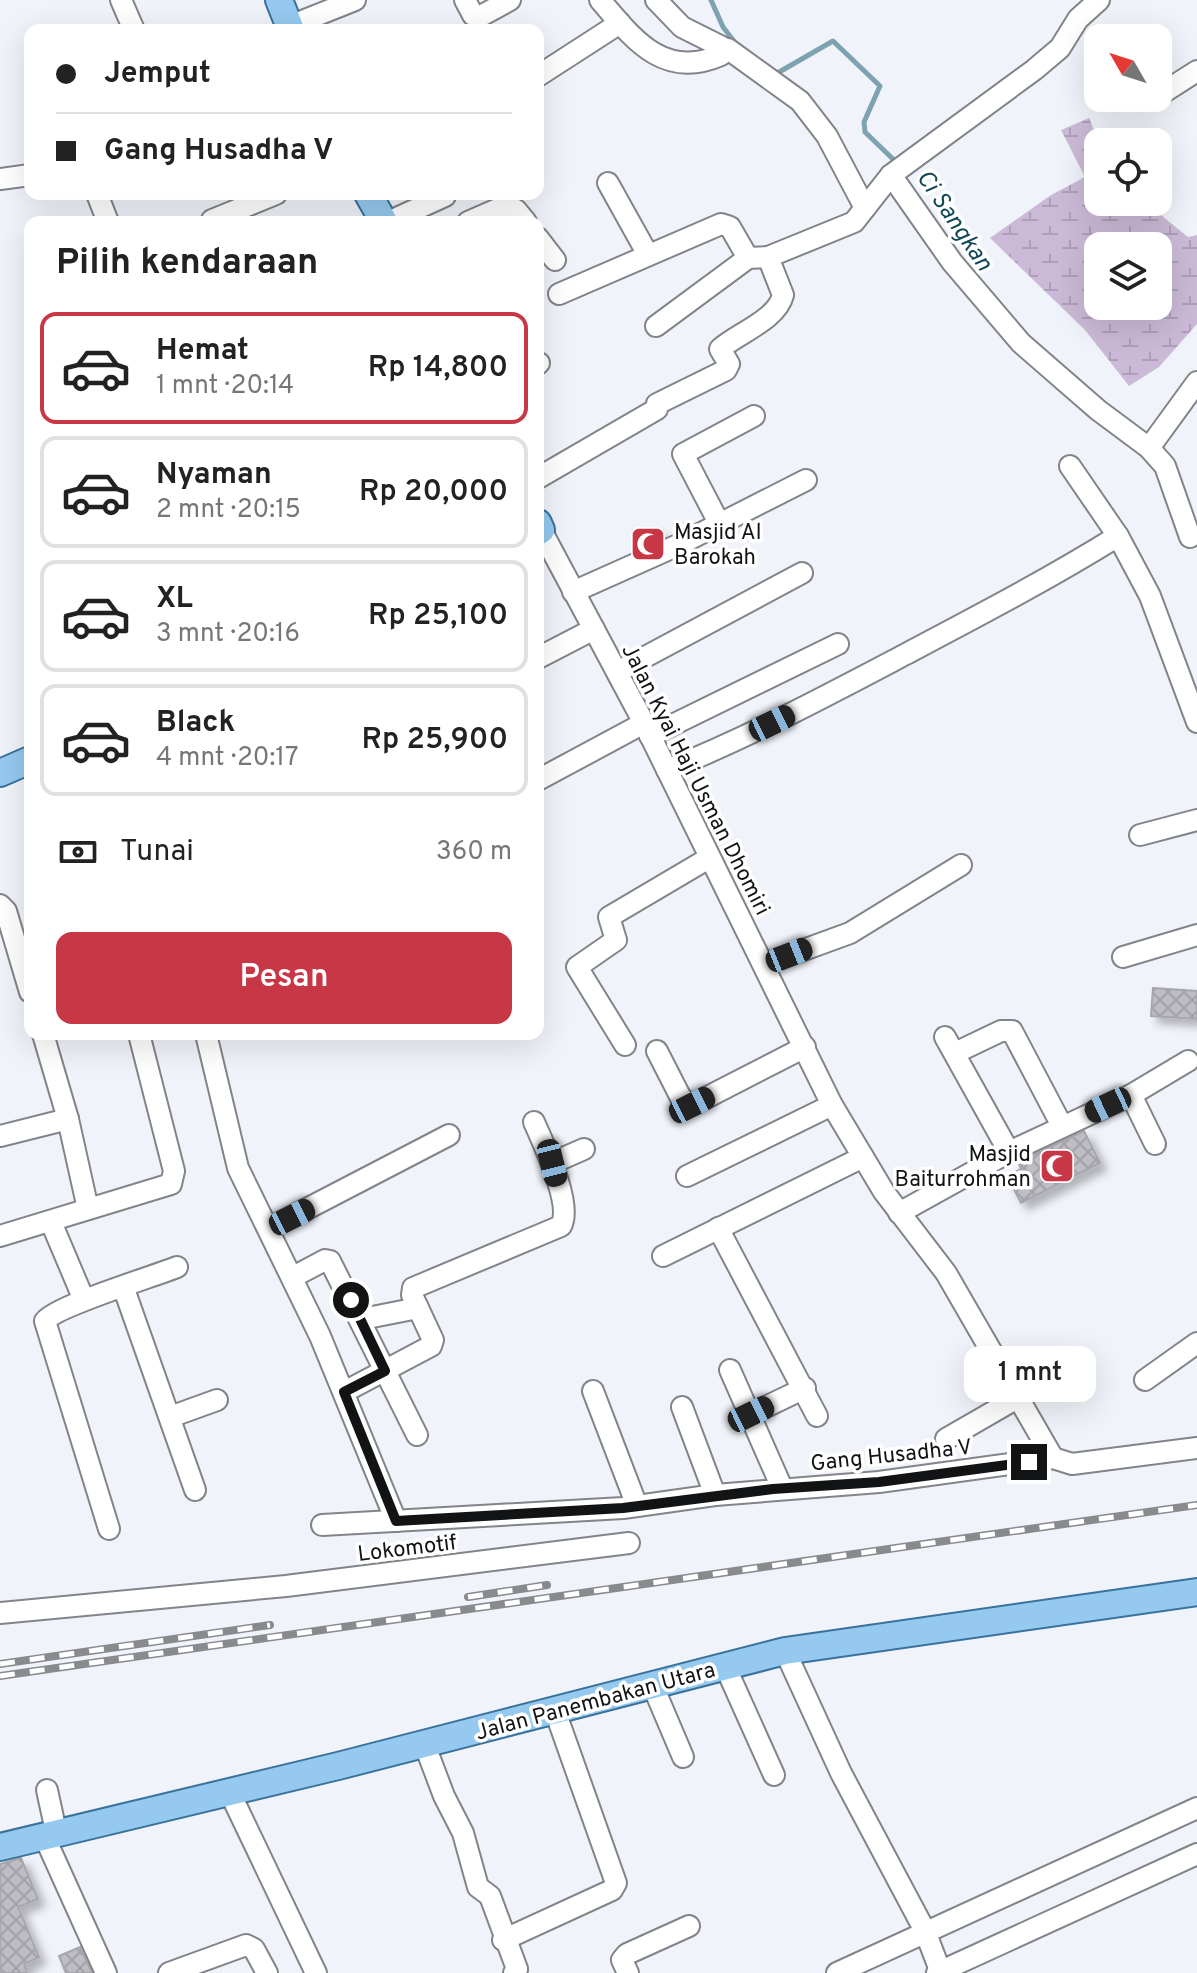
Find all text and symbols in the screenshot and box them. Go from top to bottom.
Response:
north arrow [1084,24,1172,112]
map controls [1084,24,1172,320]
text: Jemput [104,56,211,93]
button: locate [1084,128,1172,216]
text: Gang Husadha V [104,133,333,170]
water label: Ci Sangkan [909,165,998,277]
button: layers [1084,232,1172,320]
text: Pilih kendaraan [56,241,318,287]
icon: car [60,332,132,404]
text: Hemat [156,333,249,370]
text: Rp 14,800 [368,350,508,387]
text: 1 mnt · 20:14 [156,370,294,403]
icon: car [60,456,132,528]
text: Nyaman [156,457,272,494]
text: Rp 20,000 [359,474,508,511]
text: 2 mnt · 20:15 [156,494,301,527]
place label: Masjid Al Barokah [674,520,761,572]
mosque icon: Masjid Al Barokah [629,525,667,563]
icon: car [60,580,132,652]
text: XL [156,581,193,618]
text: Rp 25,100 [368,598,508,635]
text: 3 mnt · 20:16 [156,618,300,651]
street label: Jalan Kyai Haji Usman Dhomiri [614,640,775,920]
car [745,702,799,744]
icon: car [60,704,132,776]
text: Black [156,705,235,742]
text: Rp 25,900 [362,722,508,759]
text: 4 mnt · 20:17 [156,742,299,775]
icon: cash [56,830,100,874]
text: Tunai [120,834,194,871]
text: 360 m [436,836,512,869]
button: Pesan [56,932,512,1024]
car [762,935,816,975]
car [665,1083,719,1127]
car [1081,1084,1135,1126]
car [535,1137,569,1189]
place label: Masjid Baiturrohman [895,1142,1031,1194]
mosque icon: Masjid Baiturrohman [1038,1147,1076,1185]
car [265,1195,319,1239]
route start [333,1282,369,1318]
callout: 1 mnt [963,1346,1095,1402]
text: 1 mnt [998,1357,1062,1390]
car [724,1393,778,1435]
street label: Gang Husadha V [809,1435,973,1478]
route end [1011,1444,1047,1480]
street label: Lokomotif [356,1530,458,1569]
street label: Jalan Panembakan Utara [473,1657,718,1747]

